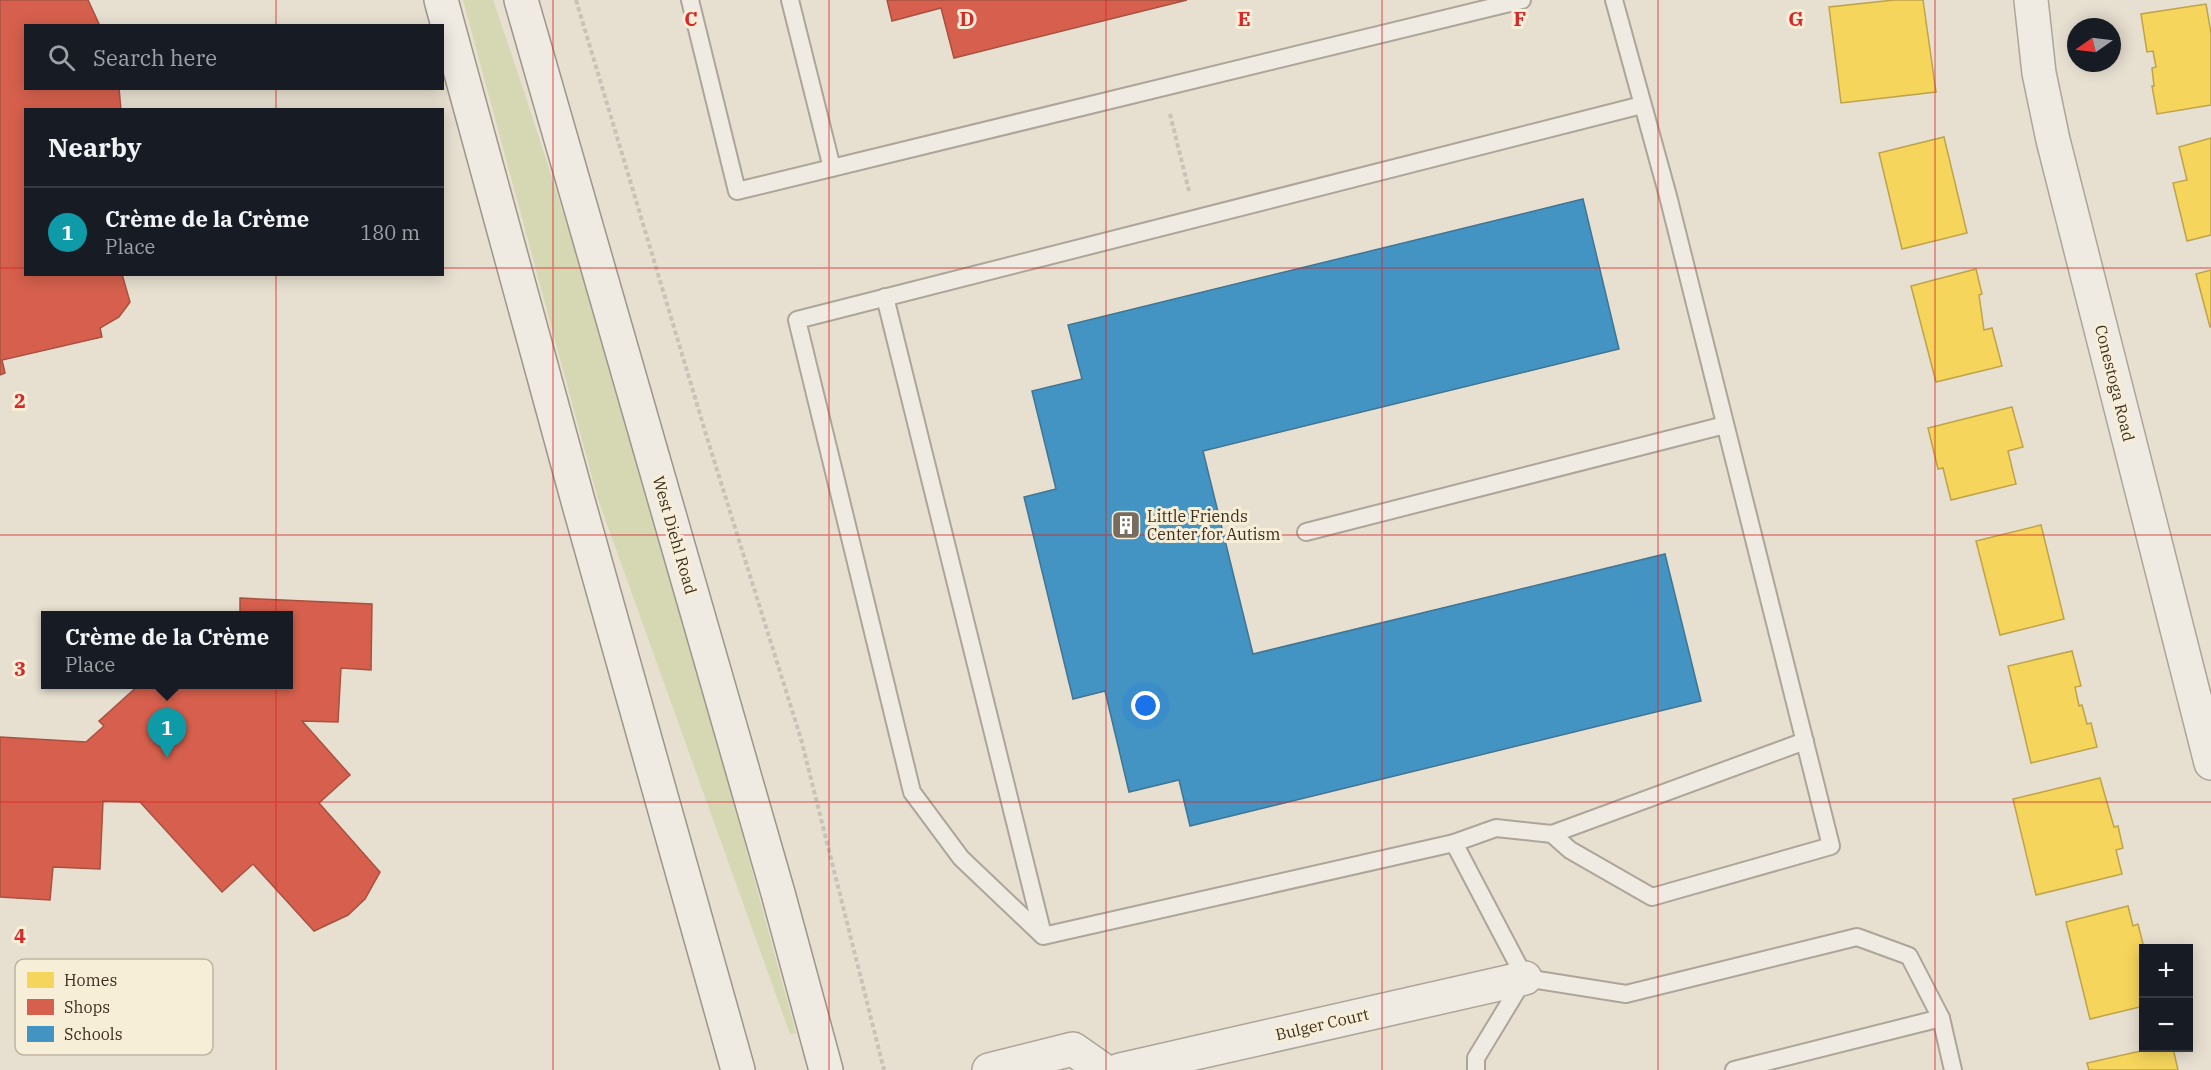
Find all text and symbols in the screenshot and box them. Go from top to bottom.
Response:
text: C [684,5,698,32]
text: D [959,5,975,32]
text: E [1237,5,1251,32]
text: F [1514,5,1526,32]
text: G [1788,5,1804,32]
north arrow [2067,18,2121,72]
search box [24,24,444,90]
icon: search [45,41,78,74]
text: Search here [93,43,217,72]
text: Nearby [48,130,142,164]
text: Crème de la Crème [105,204,309,233]
text: 1 [62,219,74,246]
text: 180 m [360,219,420,246]
text: Place [105,233,155,260]
street label: Conestoga Road [2091,323,2139,444]
text: 2 [14,387,26,414]
street label: West Diehl Road [649,474,701,597]
place label: Little Friends Center for Autism [1147,506,1281,544]
building icon: Little Friends Center for Autism [1110,509,1142,541]
popup [41,611,293,689]
text: Crème de la Crème [65,622,269,651]
text: Place [65,651,115,678]
text: 3 [14,655,26,682]
your location [1131,691,1160,720]
pin: 1 [148,708,186,758]
text: 4 [14,922,26,949]
map controls [2139,944,2193,1052]
button: + [2139,944,2193,998]
legend [15,959,213,1055]
text: Homes [64,970,117,990]
text: Shops [64,997,110,1017]
button: − [2139,998,2193,1052]
street label: Bulger Court [1273,1003,1371,1044]
text: Schools [64,1024,122,1044]

